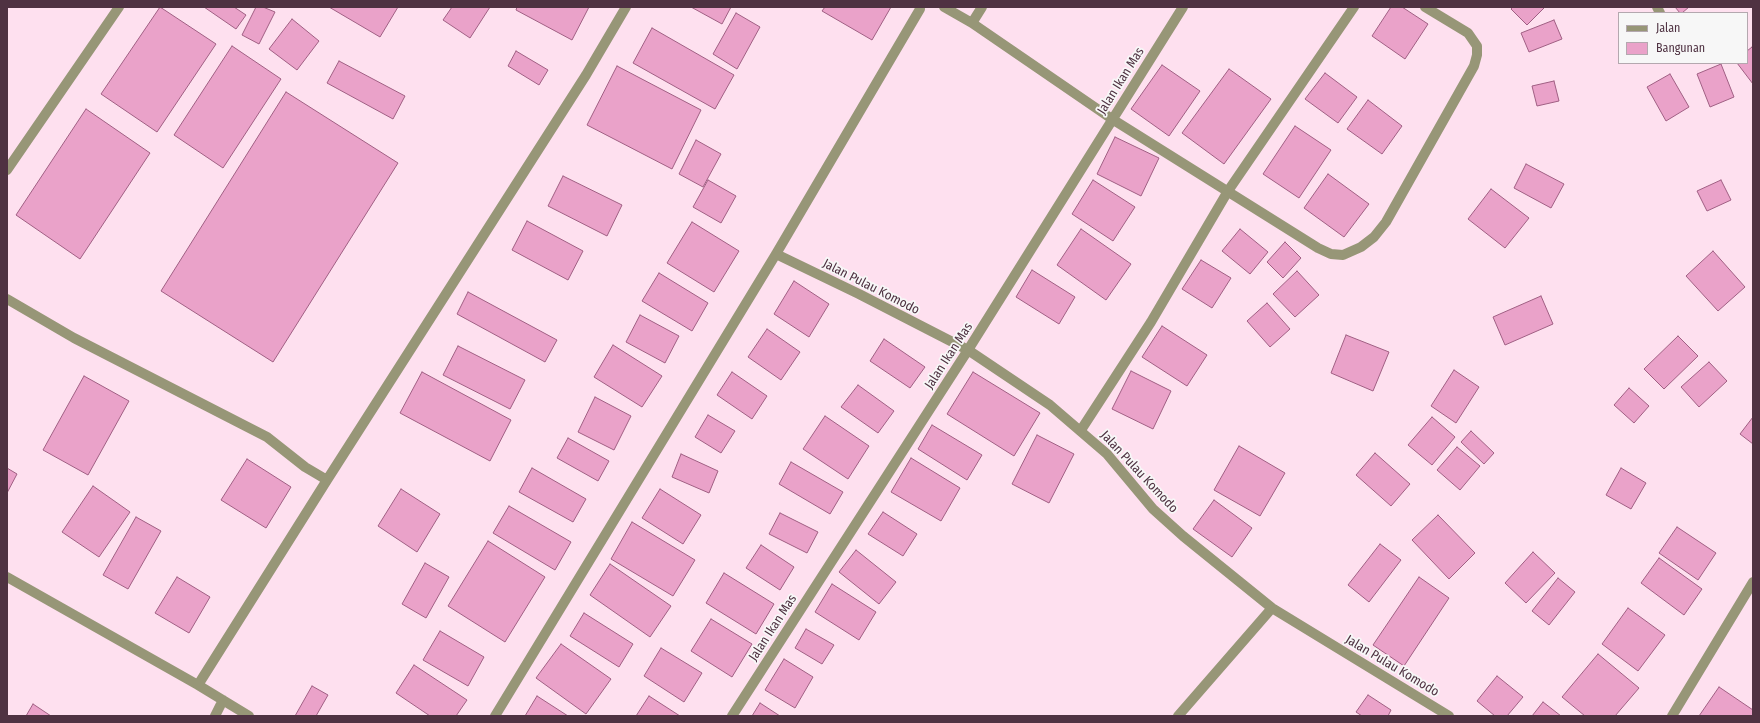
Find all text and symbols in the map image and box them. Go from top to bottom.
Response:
legend [1618,12,1748,64]
text: Jalan [1656,21,1680,35]
text: Bangunan [1656,41,1705,55]
street label: Jalan Ikan Mas [1094,45,1148,117]
street label: Jalan Pulau Komodo [820,256,922,318]
street label: Jalan Ikan Mas [922,320,976,392]
street label: Jalan Pulau Komodo [1097,428,1181,516]
street label: Jalan Ikan Mas [746,592,800,664]
street label: Jalan Pulau Komodo [1342,632,1442,700]

